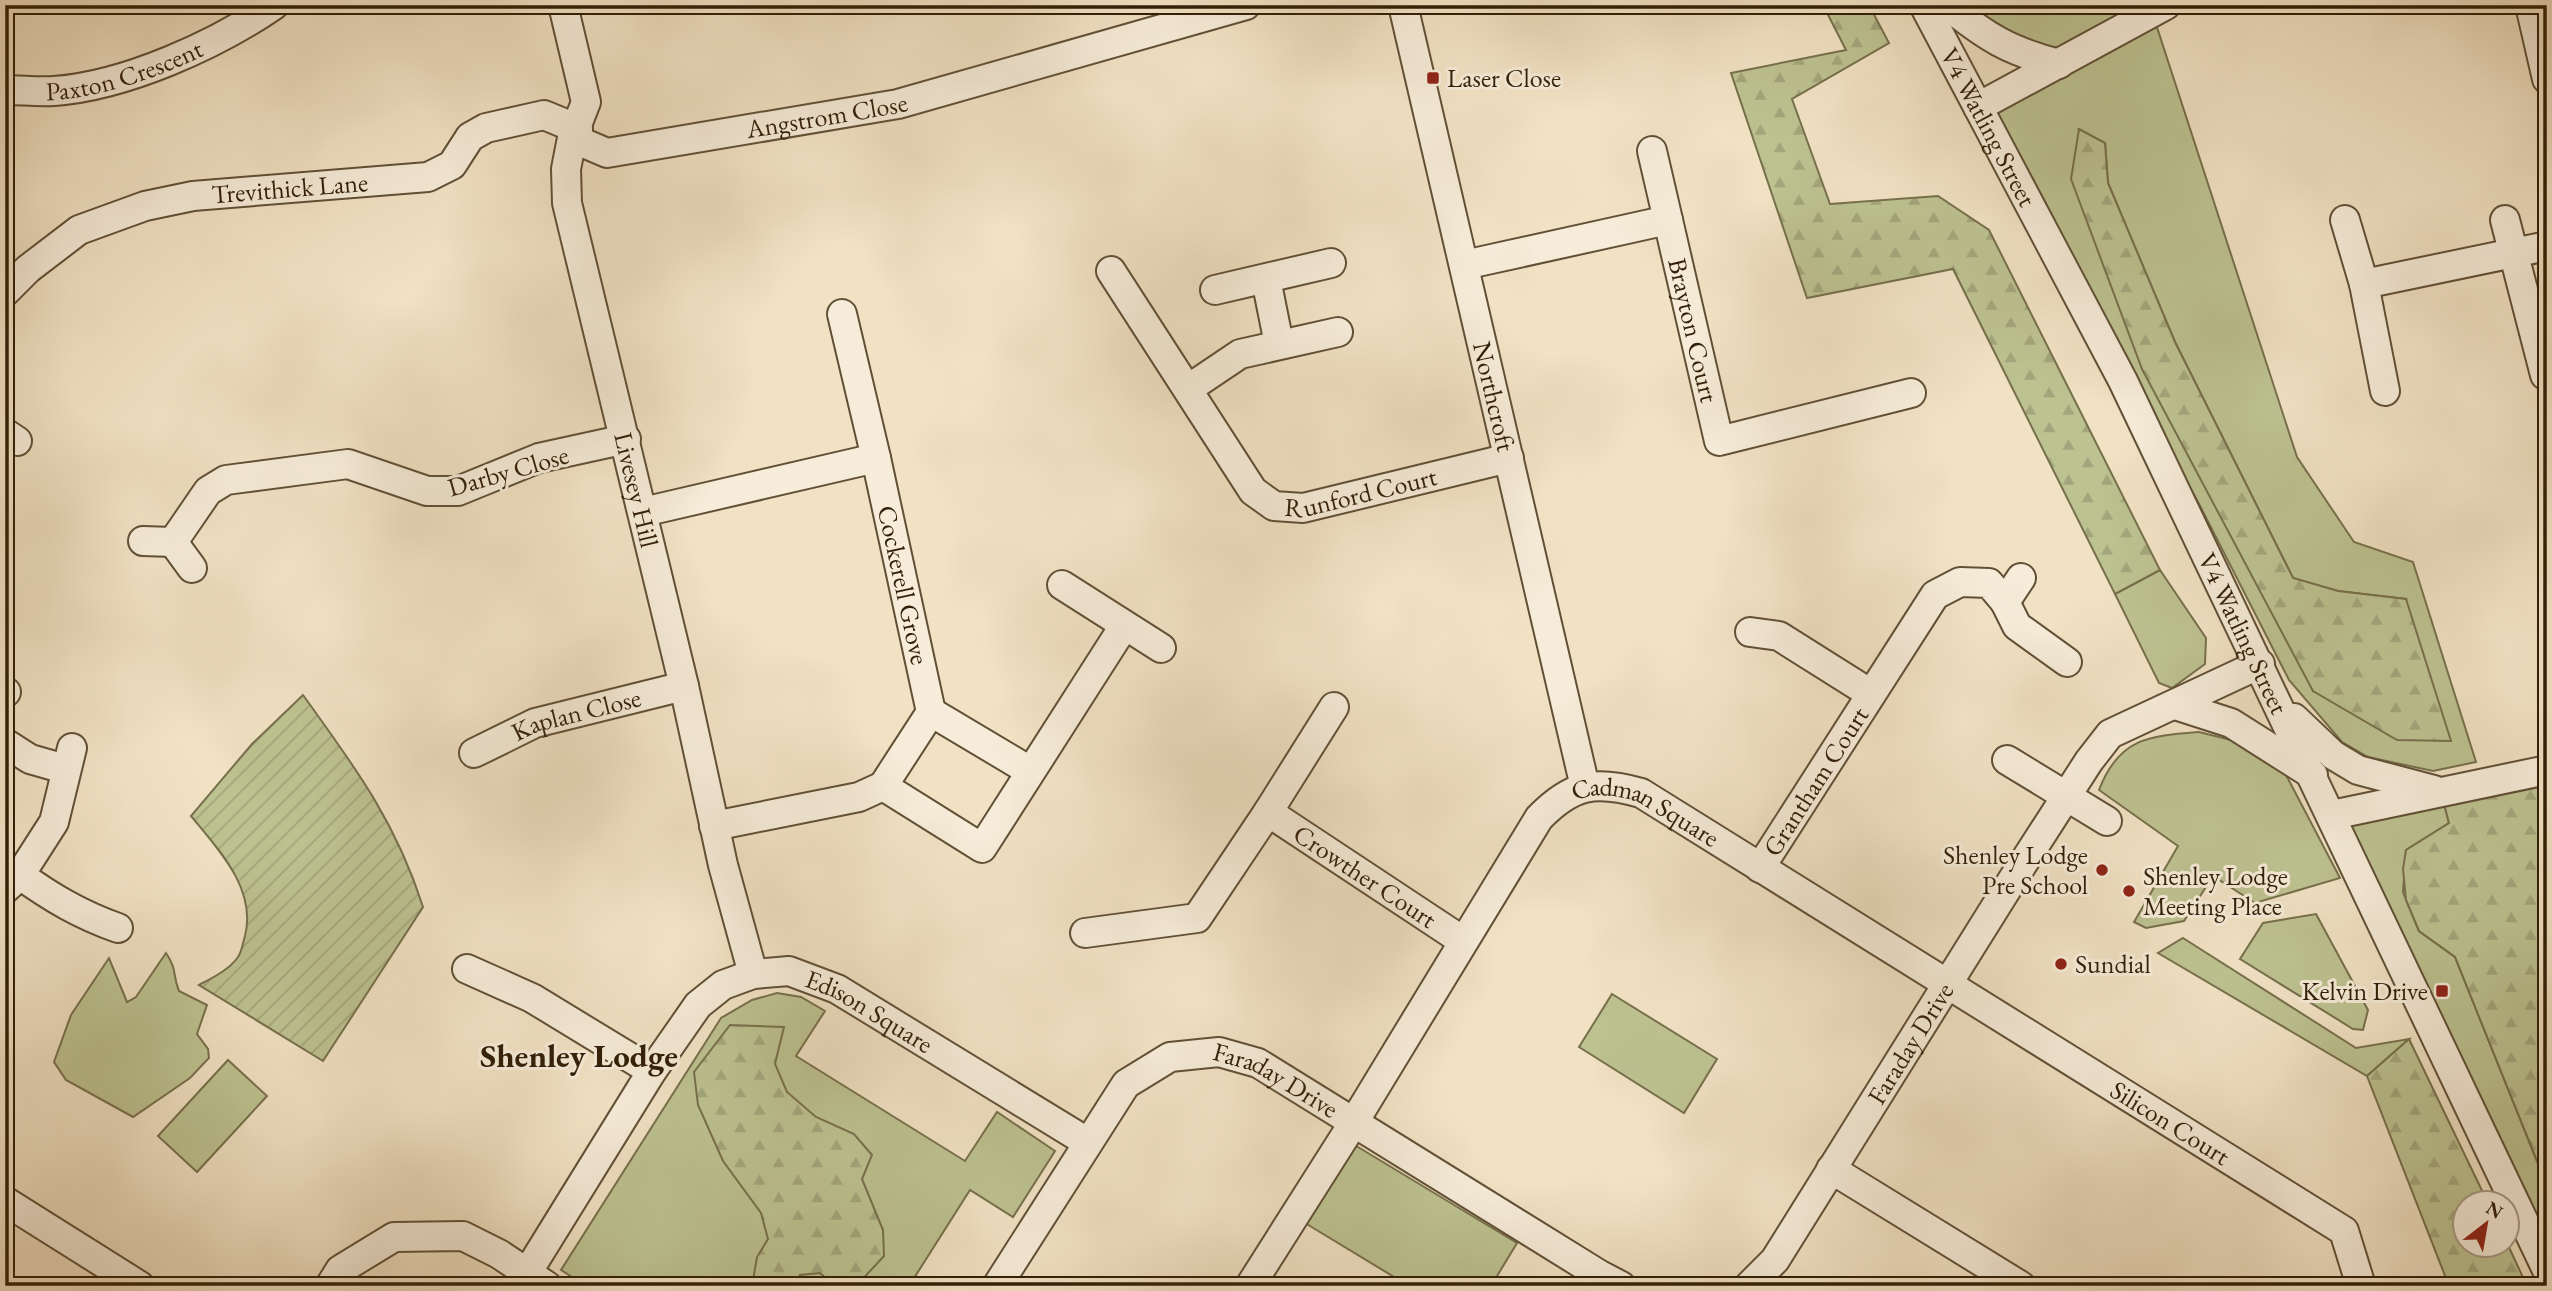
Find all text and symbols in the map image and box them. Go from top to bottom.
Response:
street label: Paxton Crescent [45,32,208,108]
street label: V4 Watling Street [1933,42,2045,212]
place label: Laser Close [1447,61,1561,95]
marker: Laser Close [1425,70,1441,86]
street label: Angstrom Close [743,85,912,146]
street label: Trevithick Lane [210,165,369,211]
street label: Brayton Court [1660,255,1727,406]
street label: Northcroft [1465,338,1523,455]
street label: Livesey Hill [606,429,667,551]
street label: Darby Close [444,438,572,504]
street label: Runford Court [1283,459,1440,525]
street label: Cockerell Grove [870,502,937,668]
street label: V4 Watling Street [2190,547,2296,720]
street label: Kaplan Close [506,680,644,749]
street label: Grantham Court [1755,700,1876,862]
street label: Cadman Square [1567,769,1726,855]
street label: Crowther Court [1287,817,1443,936]
place label: Shenley Lodge Pre School [1943,838,2088,902]
place label: Shenley Lodge Meeting Place [2143,859,2288,923]
marker: Shenley Lodge Pre School [2094,862,2110,878]
marker: Shenley Lodge Meeting Place [2121,883,2137,899]
place label: Sundial [2075,947,2151,981]
marker: Sundial [2053,956,2069,972]
street label: Edison Square [801,962,940,1061]
place label: Kelvin Drive [2302,974,2428,1008]
street label: Faraday Drive [1859,976,1961,1111]
marker: Kelvin Drive [2434,983,2450,999]
district label: Shenley Lodge [480,1034,678,1077]
street label: Faraday Drive [1209,1034,1345,1126]
street label: Silicon Court [2104,1073,2236,1173]
north arrow [2450,1190,2520,1260]
text: N [2481,1195,2508,1225]

